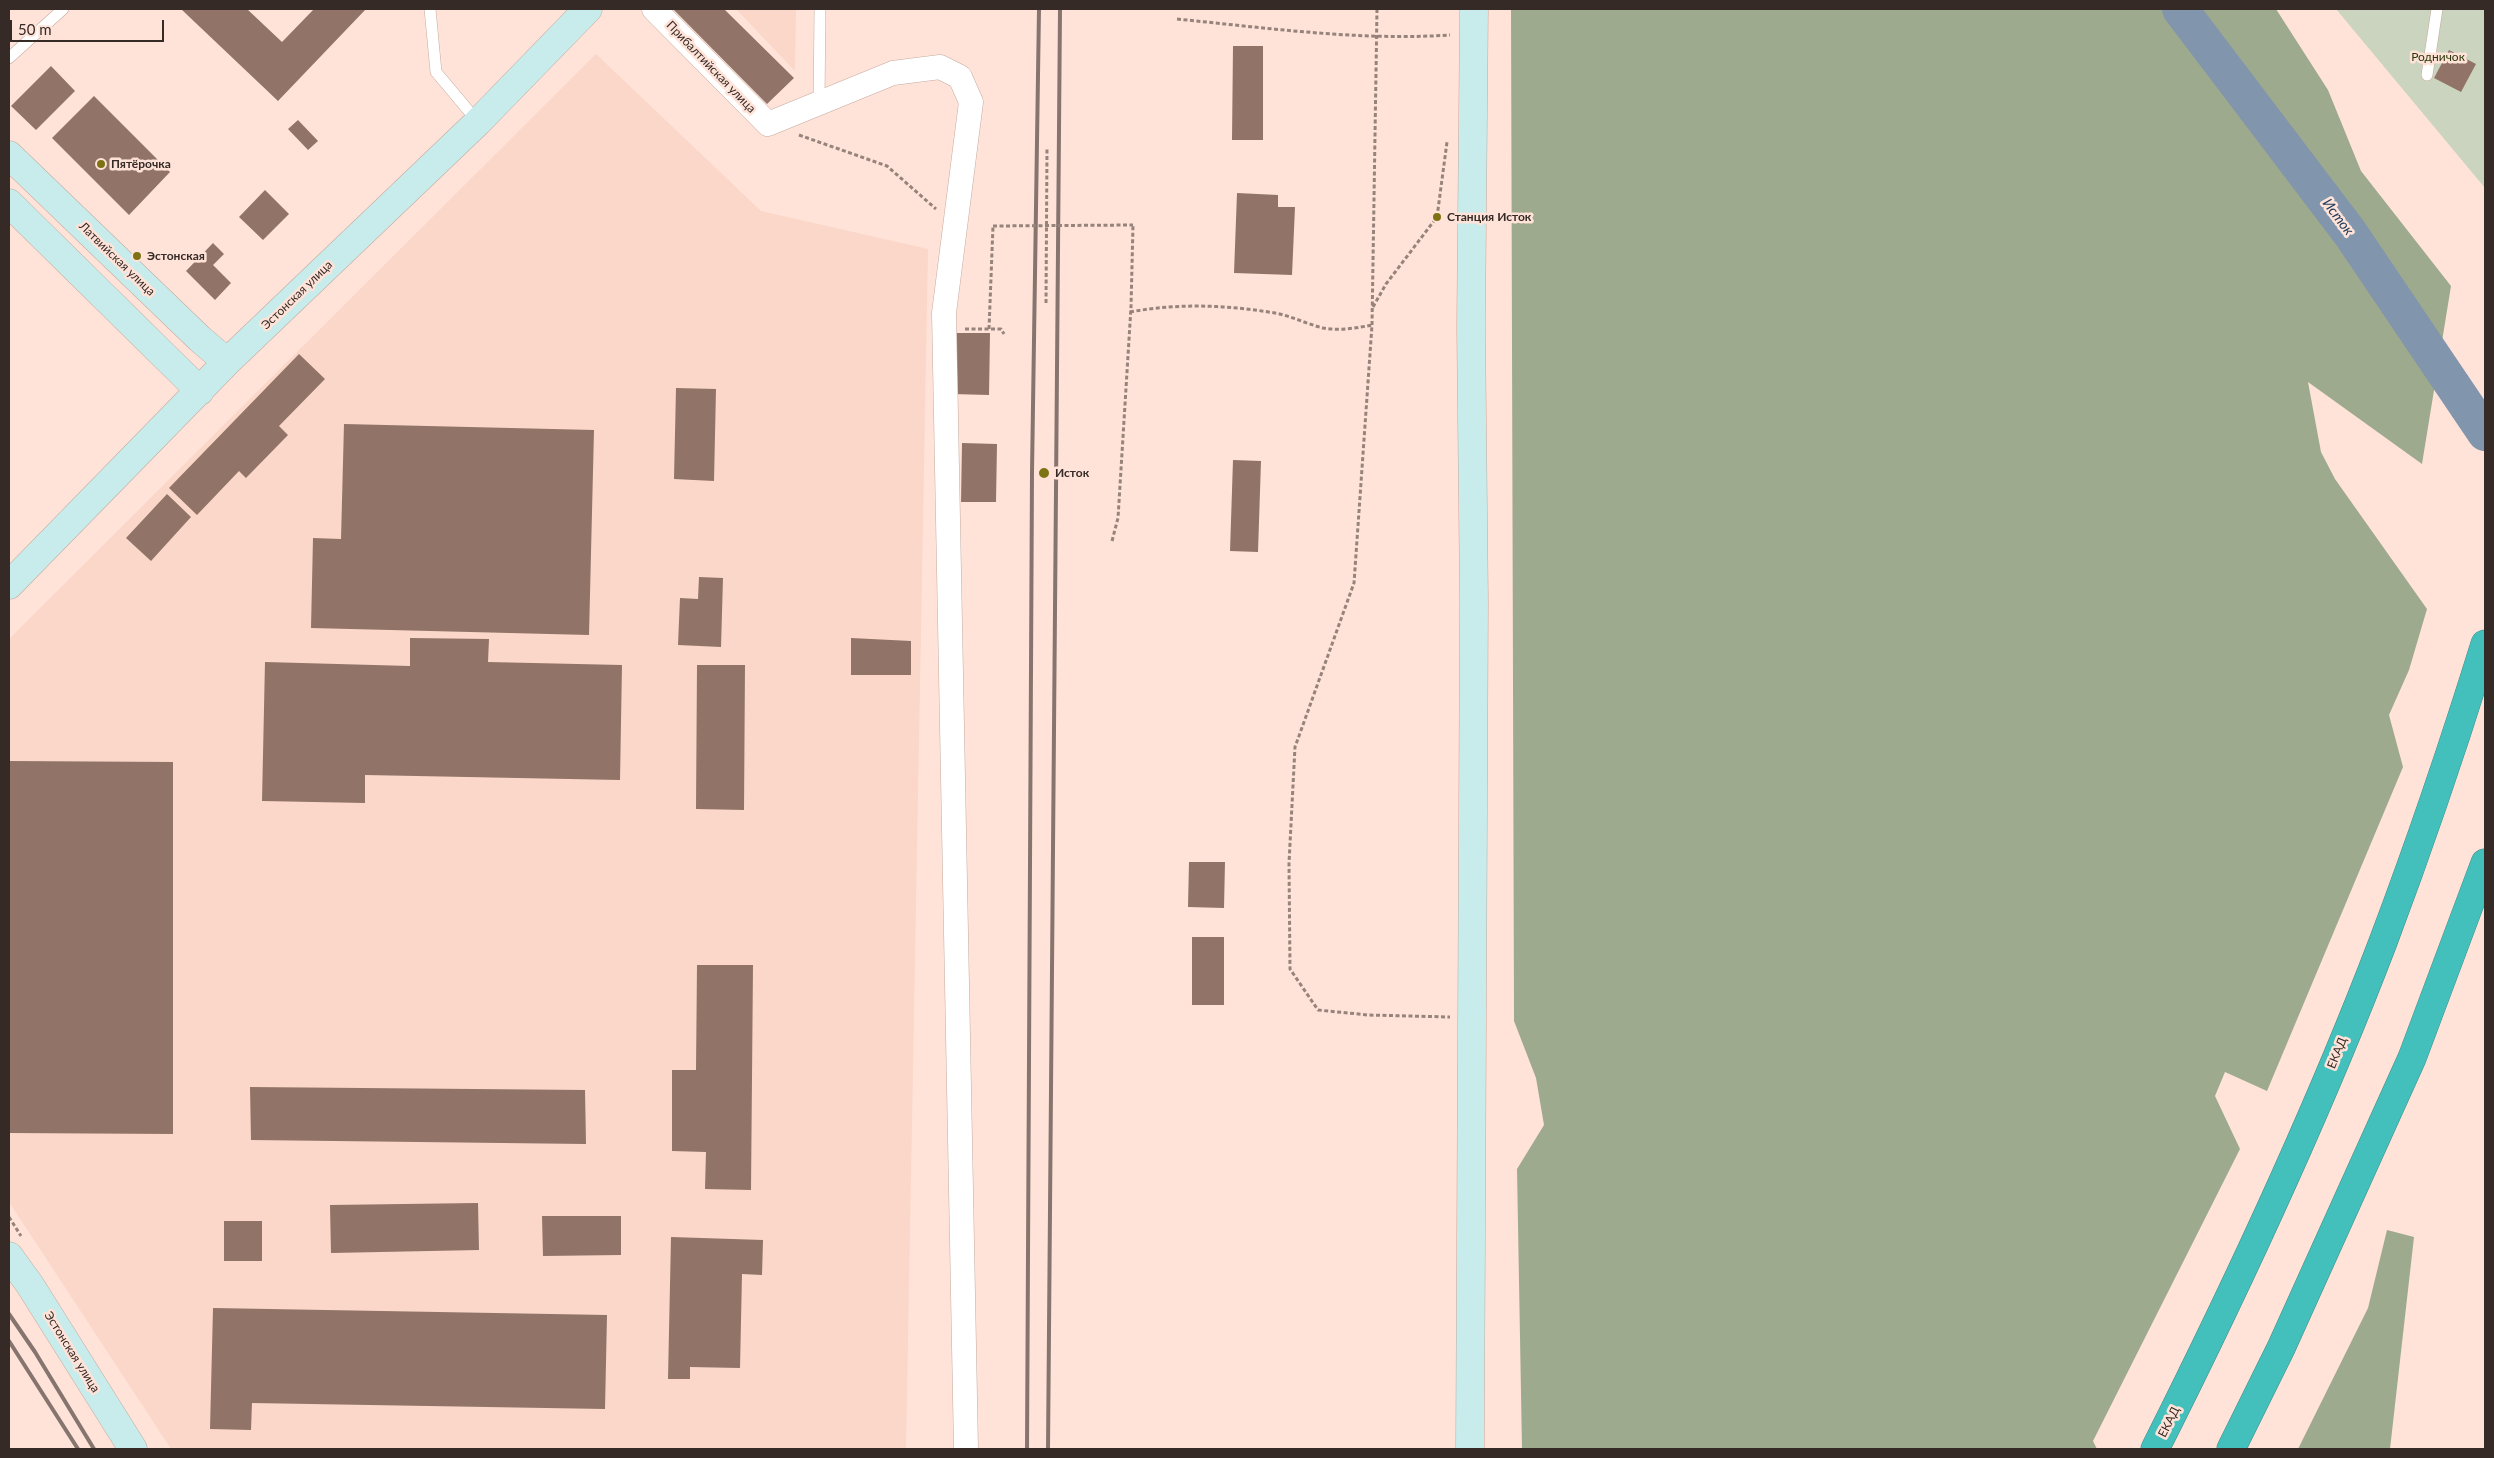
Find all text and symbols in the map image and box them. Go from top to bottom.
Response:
scale bar [12,10,166,42]
street label: Прибалтийская улица [663,18,759,116]
text: 50 m [18,20,52,38]
park label: Родничок [2411,50,2465,64]
place label: Пятёрочка [111,157,171,171]
marker: Пятёрочка [95,158,107,170]
water label: Исток [2319,196,2357,238]
place label: Станция Исток [1447,210,1531,224]
marker: Станция Исток [1431,211,1443,223]
street label: Латвийская улица [76,219,158,299]
place label: Эстонская [147,249,205,263]
marker: Эстонская [131,250,143,262]
street label: Эстонская улица [259,258,335,332]
marker: Исток [1037,466,1051,480]
place label: Исток [1055,466,1089,480]
street label: ЕКАД [2324,1035,2350,1071]
street label: Эстонская улица [41,1309,103,1395]
street label: ЕКАД [2155,1404,2183,1440]

